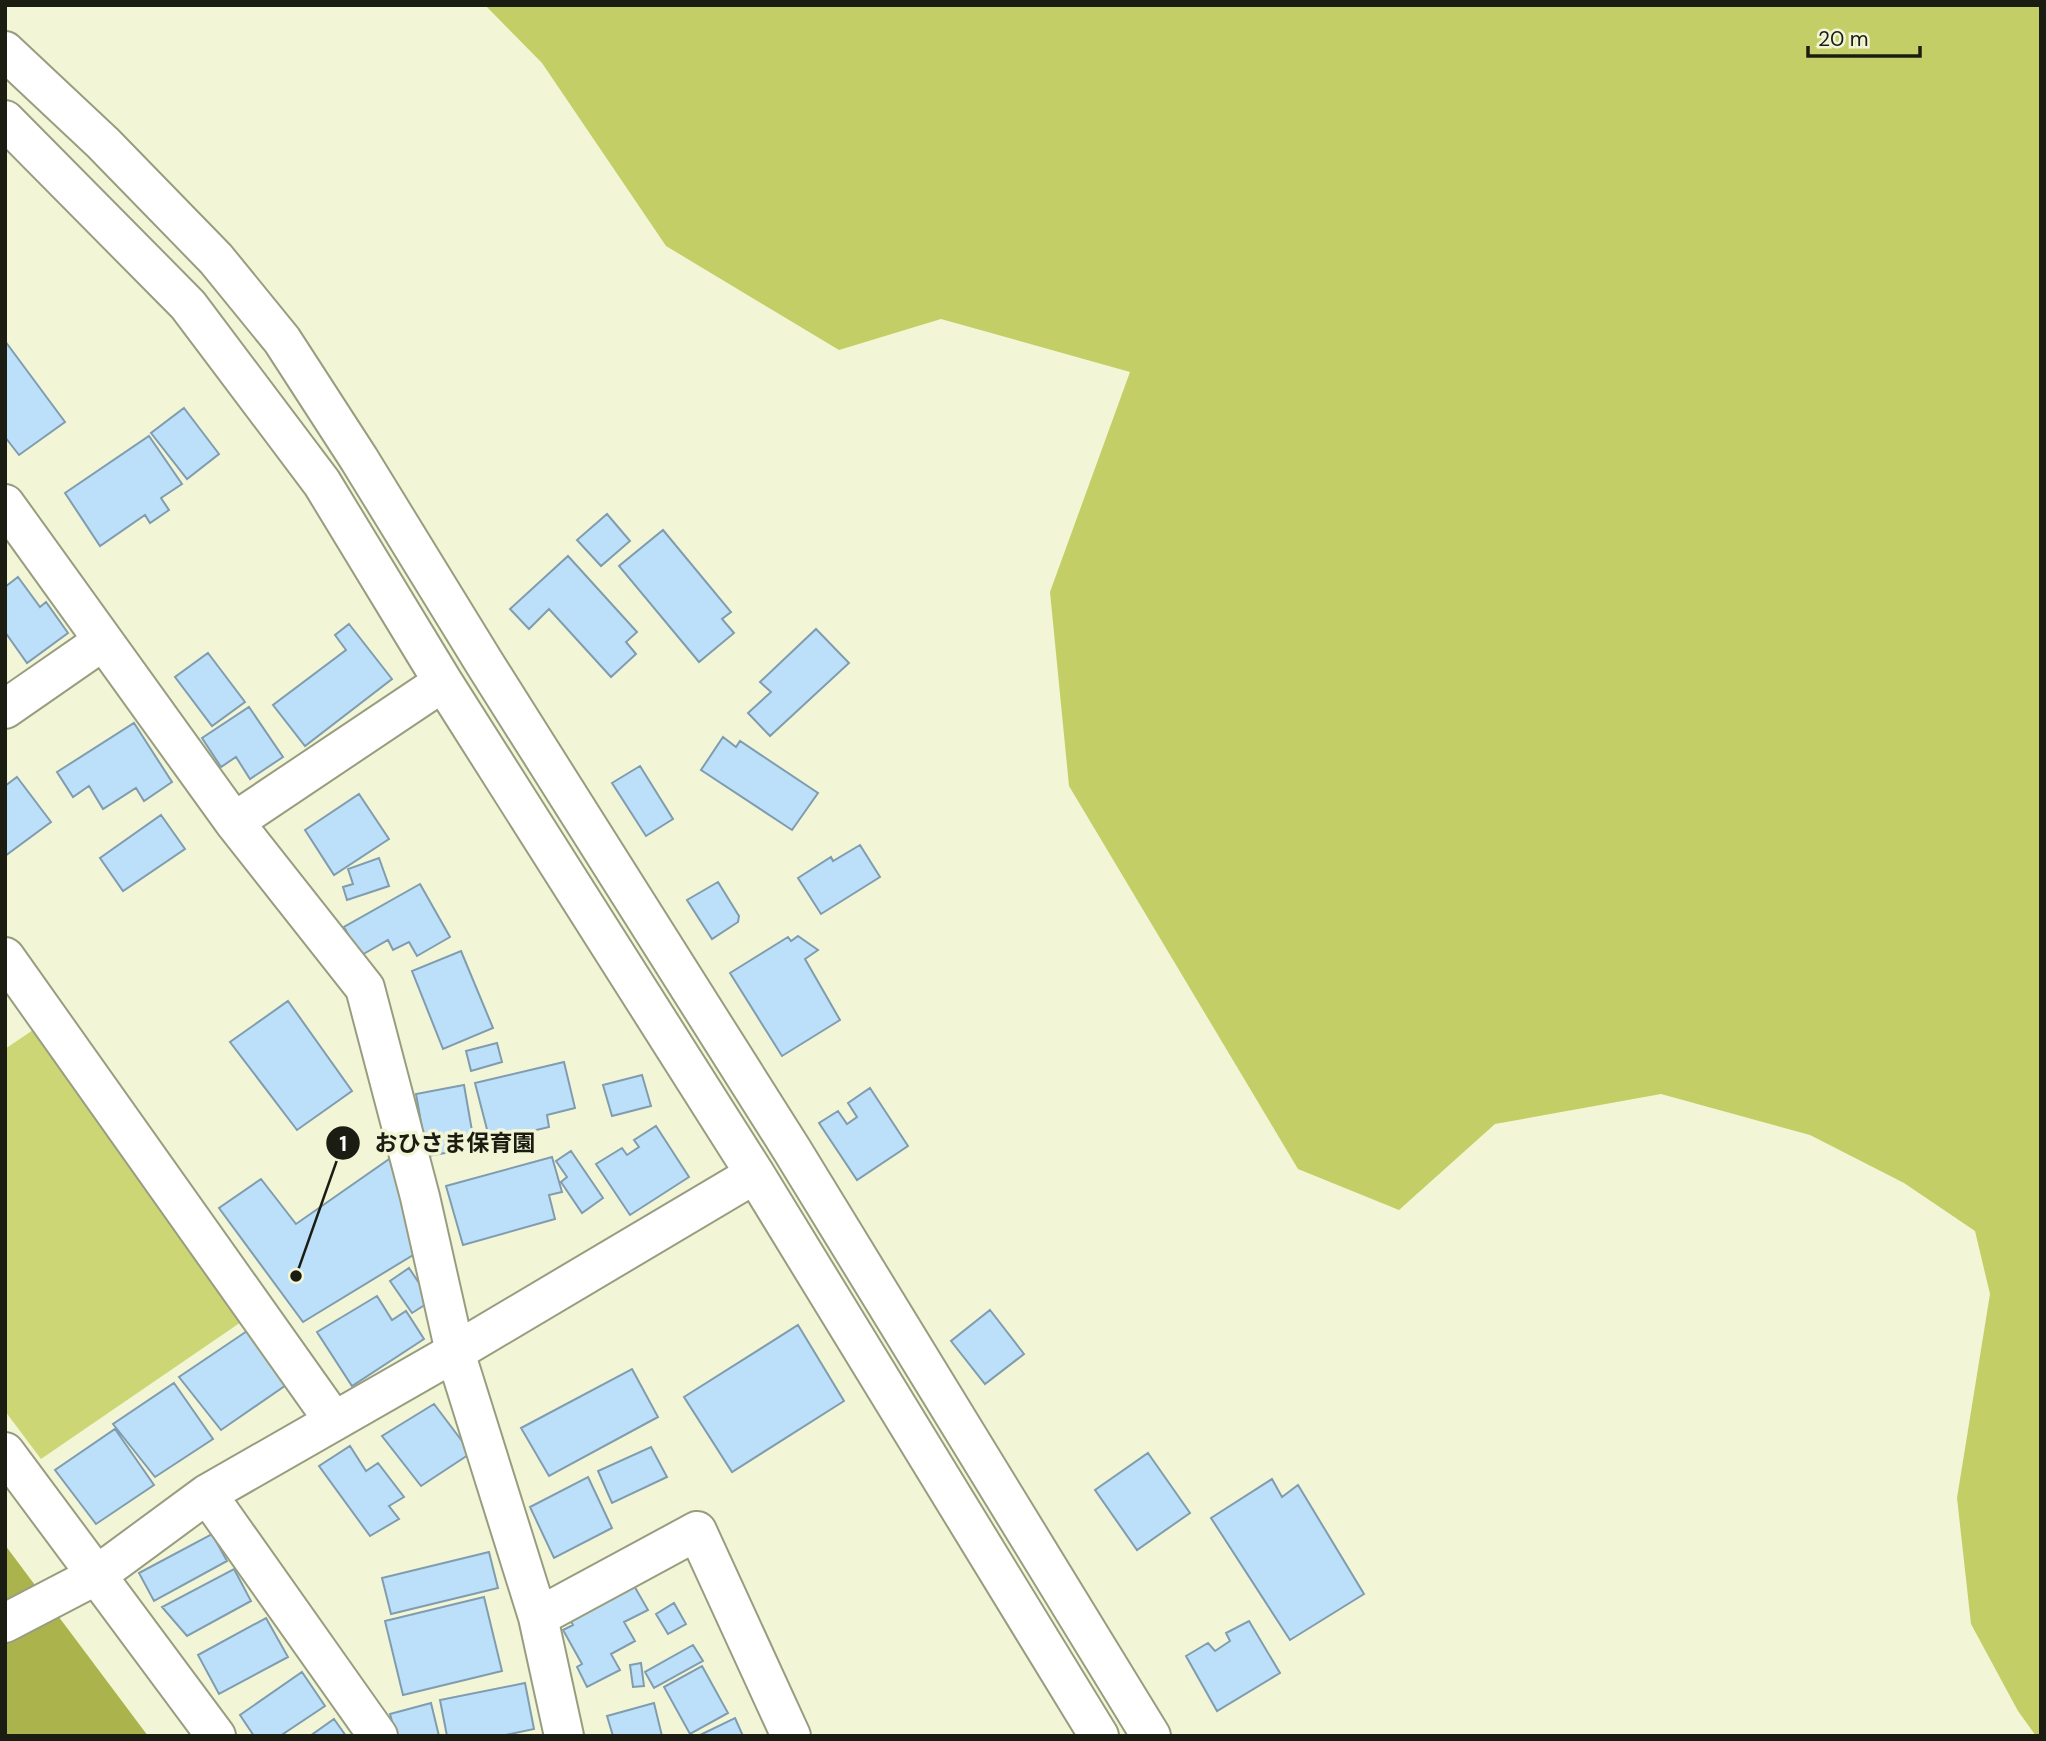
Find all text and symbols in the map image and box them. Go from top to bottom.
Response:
scale bar [1808,14,1920,58]
text: 20 m [1818,25,1869,53]
callout: おひさま保育園 [326,1121,550,1165]
text: おひさま保育園 [375,1128,536,1158]
text: 1 [339,1130,347,1158]

